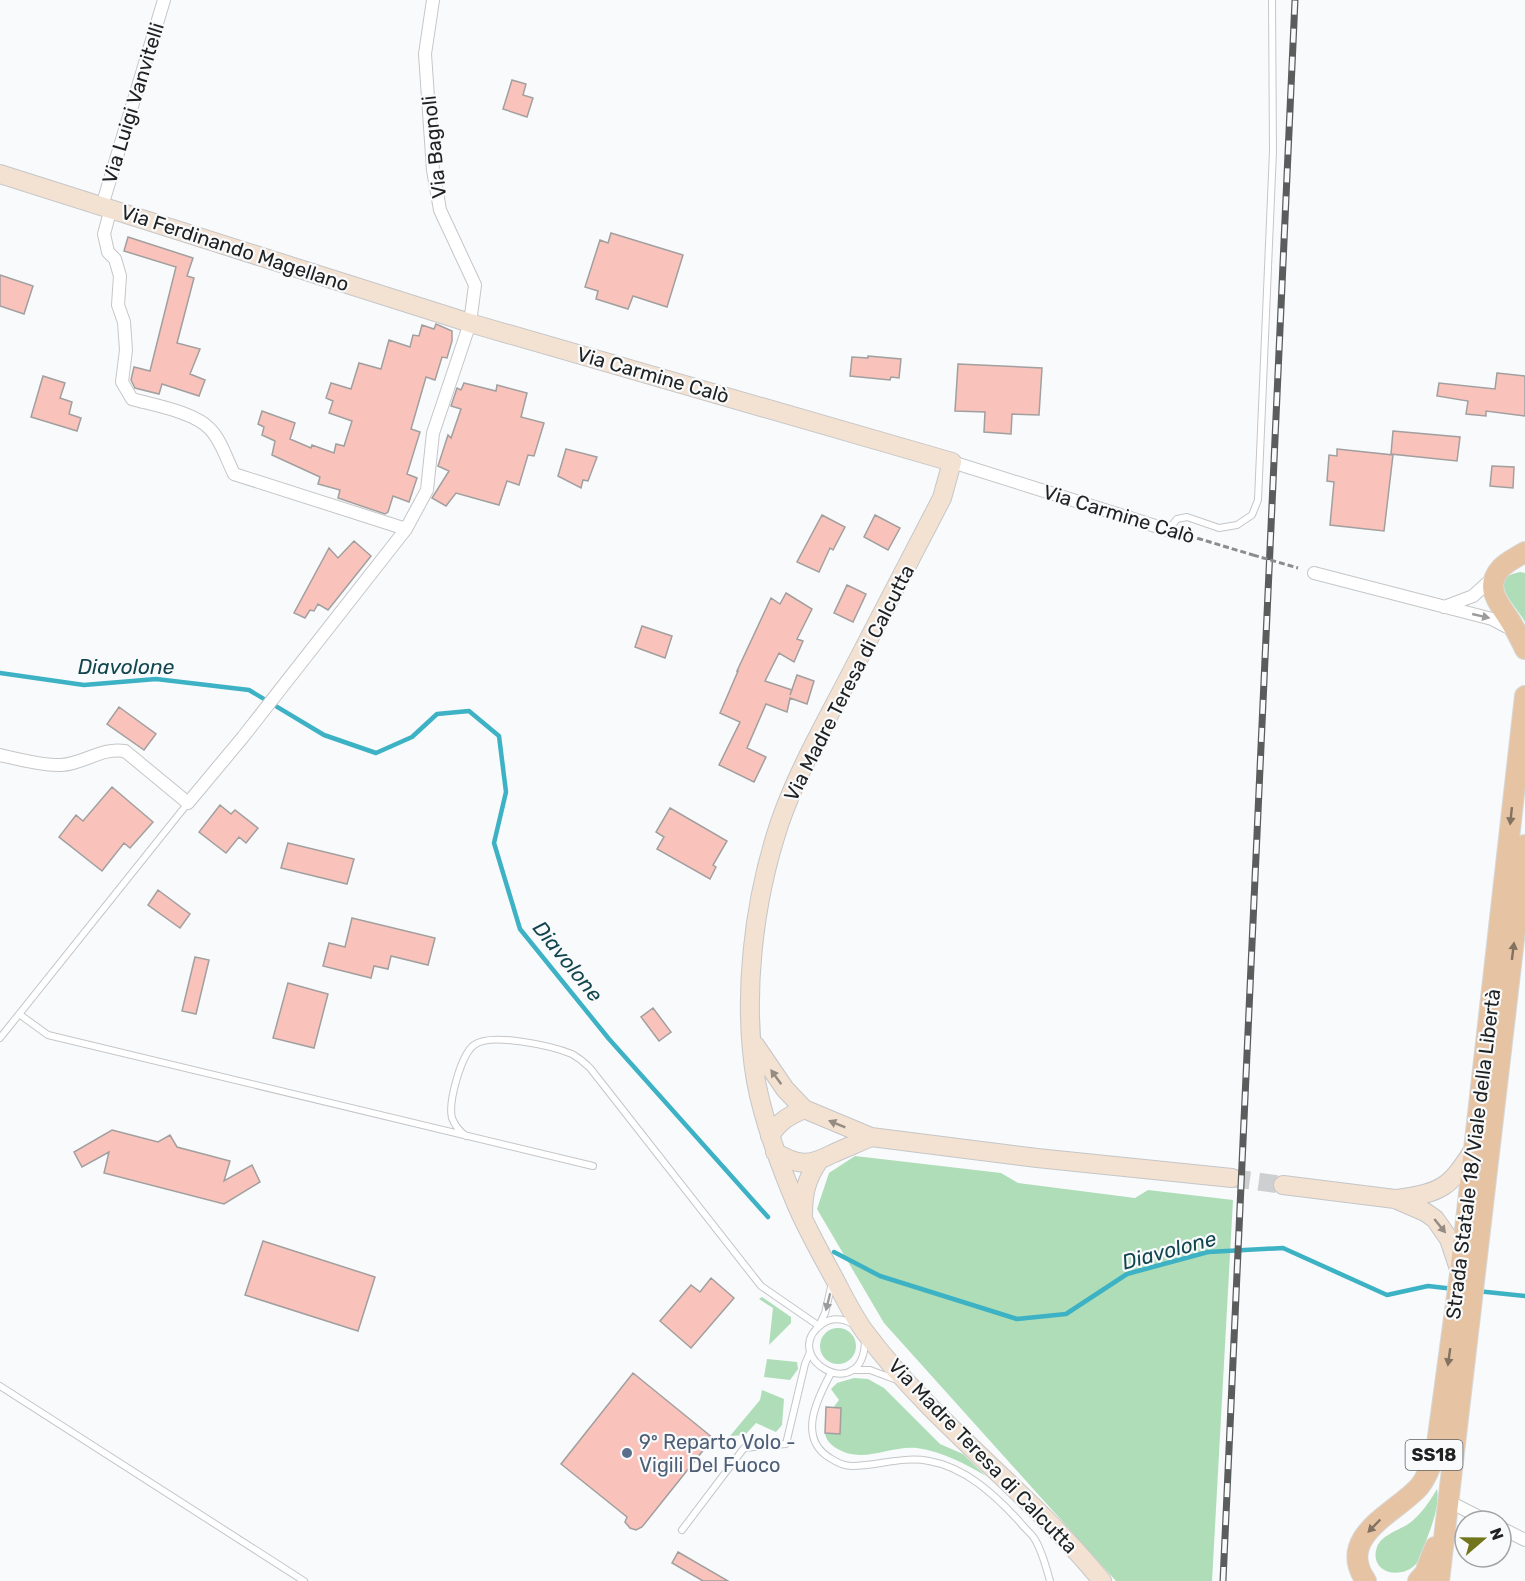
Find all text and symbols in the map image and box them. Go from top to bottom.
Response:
street label: Via Luigi Vanvitelli [97,20,169,186]
street label: Via Bagnoli [417,94,451,200]
street label: Via Ferdinando Magellano [118,200,352,296]
street label: Via Carmine Calò [574,342,732,408]
street label: Via Carmine Calò [1040,480,1198,548]
street label: Via Madre Teresa di Calcutta [779,561,919,805]
one-way arrow [1472,612,1491,621]
water label: Diavolone [78,654,175,679]
one-way arrow [1507,807,1516,826]
water label: Diavolone [528,916,608,1007]
one-way arrow [1508,941,1517,960]
street label: Strada Statale 18/Viale della Libertà [1441,987,1505,1321]
one-way arrow [770,1069,782,1084]
one-way arrow [828,1119,846,1129]
one-way arrow [1433,1218,1446,1234]
water label: Diavolone [1119,1225,1219,1275]
one-way arrow [822,1293,832,1311]
one-way arrow [1444,1347,1454,1366]
street label: Via Madre Teresa di Calcutta [883,1353,1083,1559]
place label: 9º Reparto Volo - Vigili Del Fuoco [639,1430,796,1477]
road number: SS18 [1406,1440,1462,1470]
marker: 9º Reparto Volo - Vigili Del Fuoco [620,1446,634,1460]
north arrow [1453,1509,1513,1569]
one-way arrow [1367,1518,1381,1532]
text: N [1486,1525,1508,1543]

